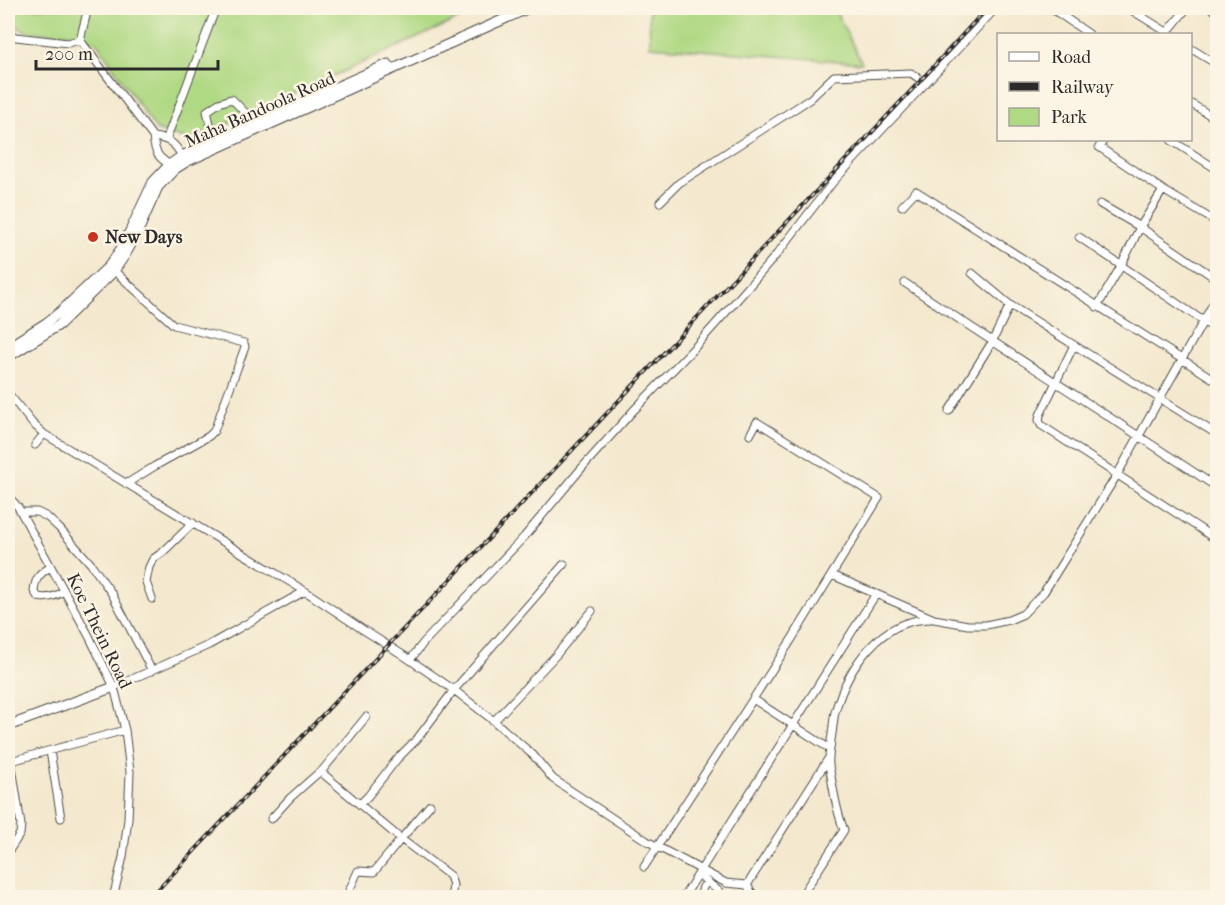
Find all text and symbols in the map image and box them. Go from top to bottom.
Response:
scale bar [36,33,218,71]
legend [997,33,1192,141]
text: 200 m [45,44,93,65]
text: Road [1051,47,1091,68]
street label: Maha Bandoola Road [181,67,339,153]
text: Railway [1051,77,1115,98]
text: Park [1051,107,1088,128]
place label: New Days [105,227,183,248]
marker: New Days [86,230,100,244]
street label: Koe Thein Road [62,570,136,692]

